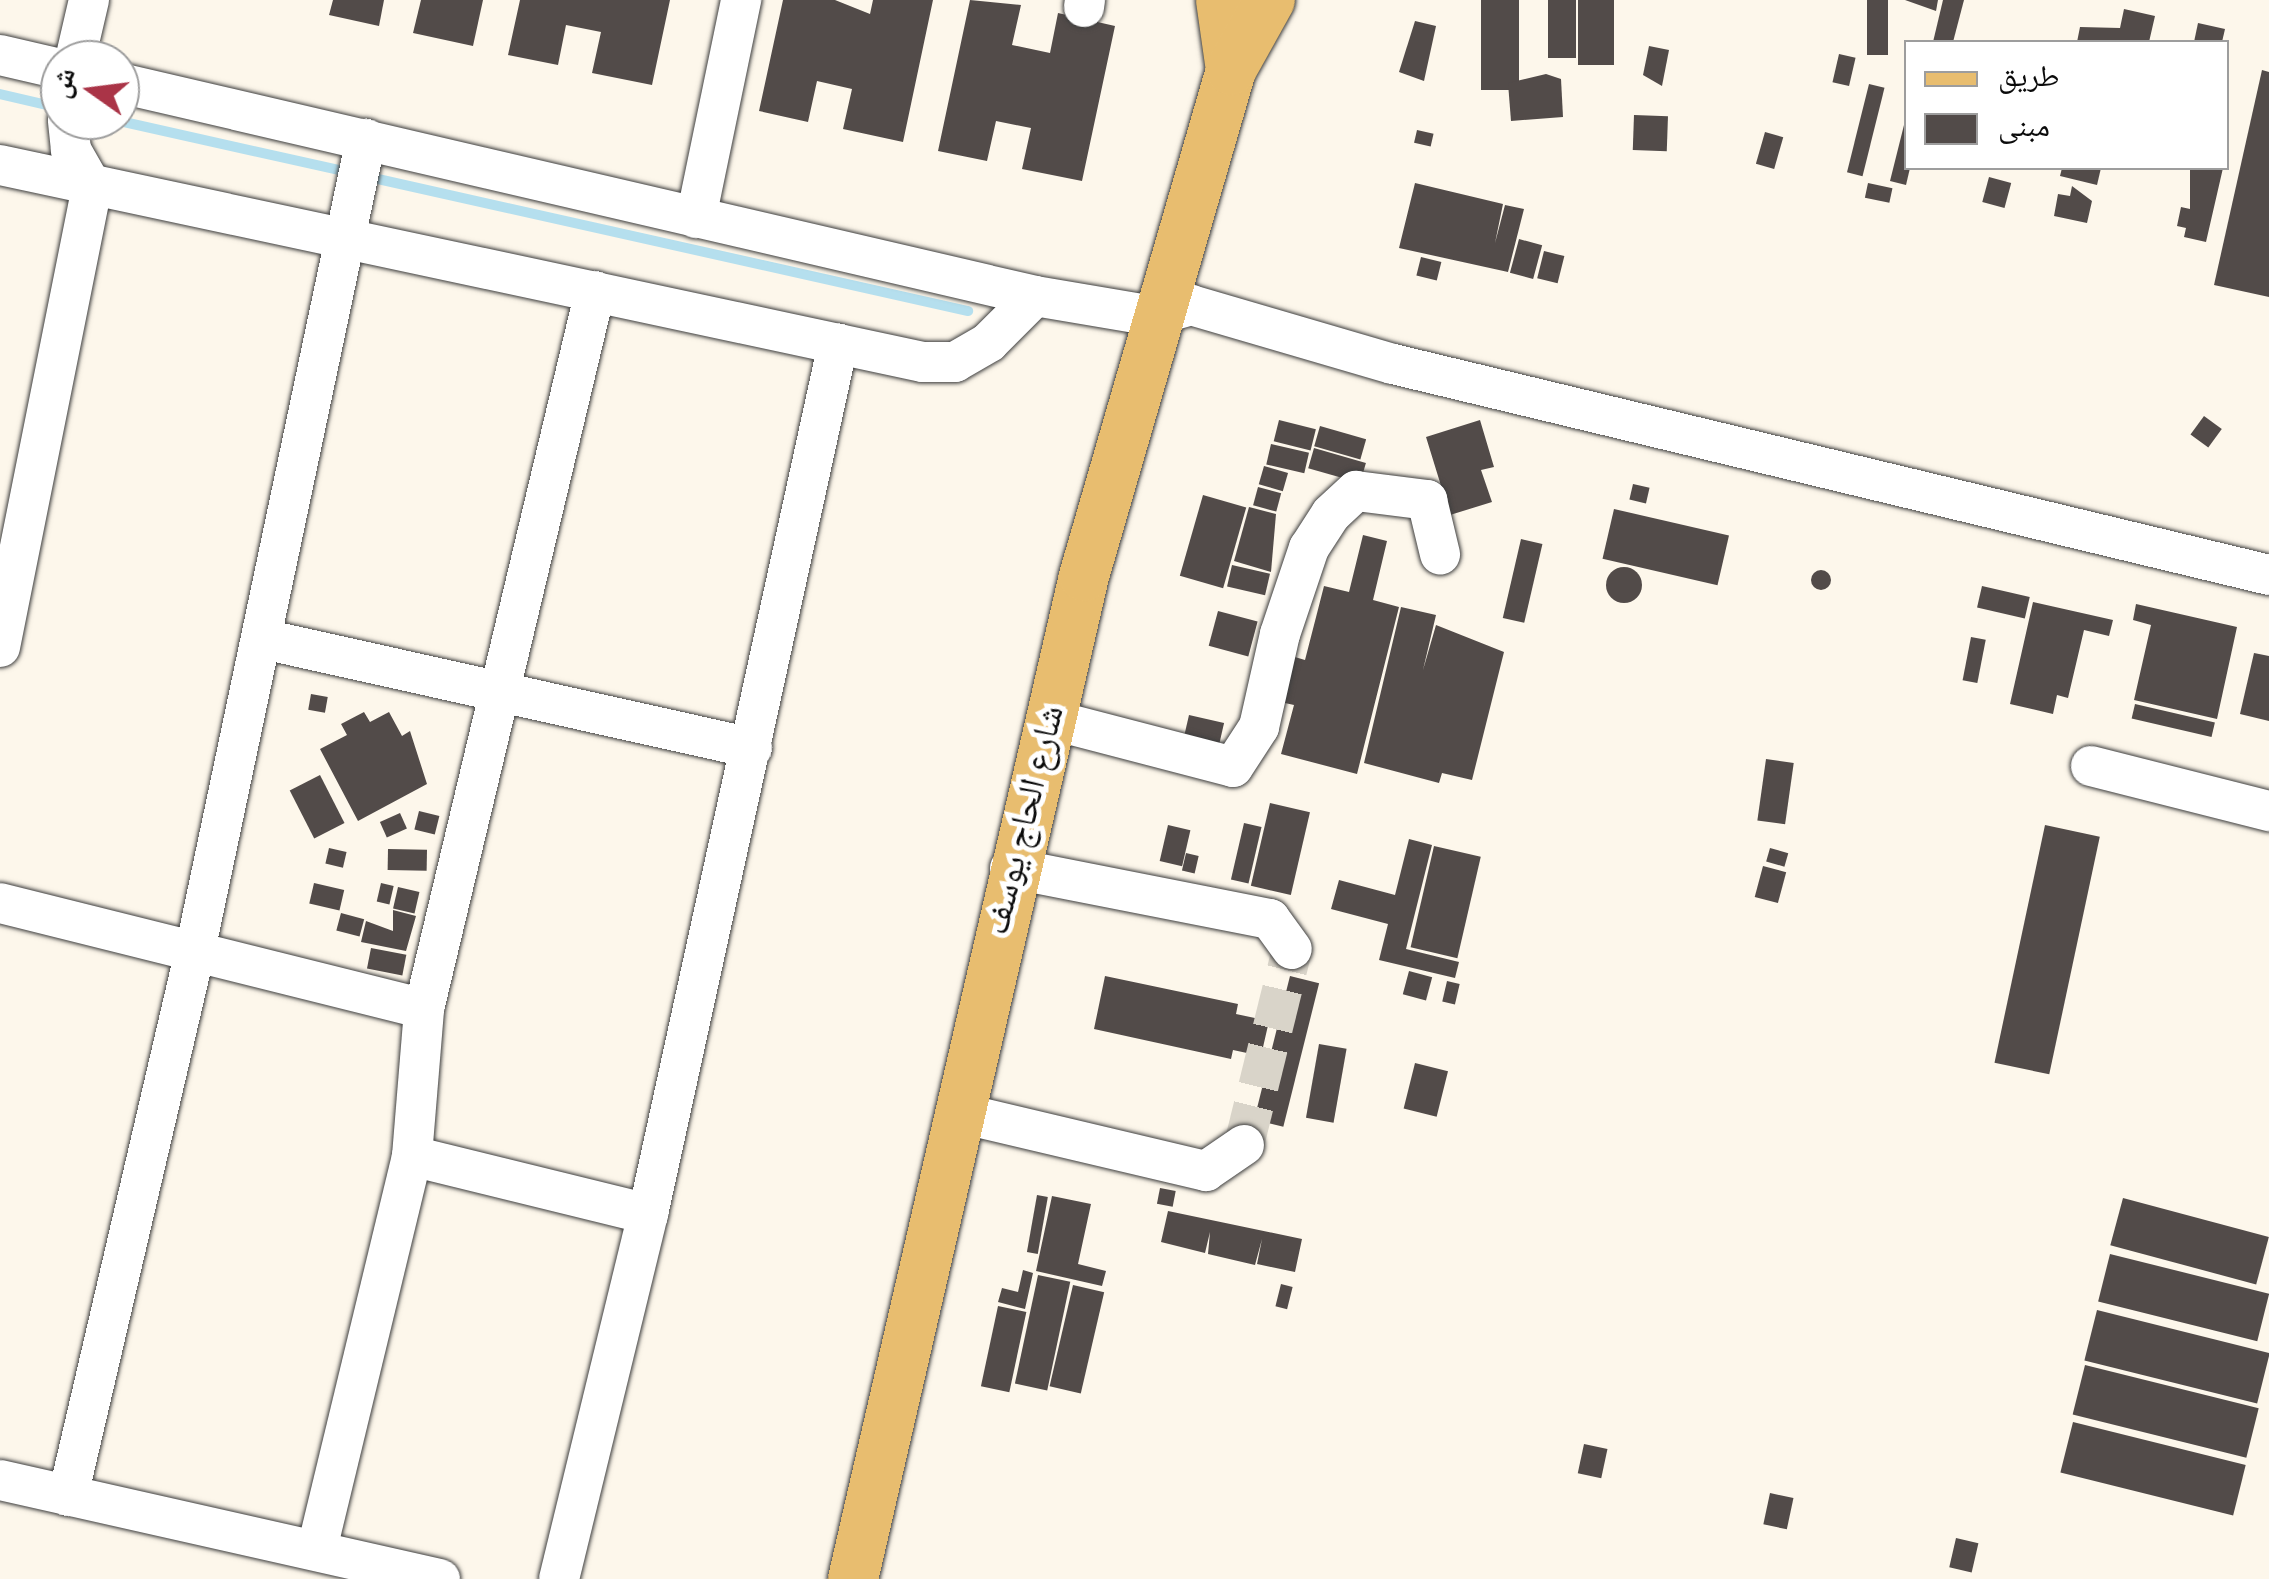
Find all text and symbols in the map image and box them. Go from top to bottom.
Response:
north arrow [40,40,140,140]
legend [1904,40,2229,170]
text: طريق [1998,58,2059,93]
text: ش [43,65,82,102]
text: مبنى [1998,108,2050,143]
street label: شارع الحاج يوسف [975,701,1073,939]

